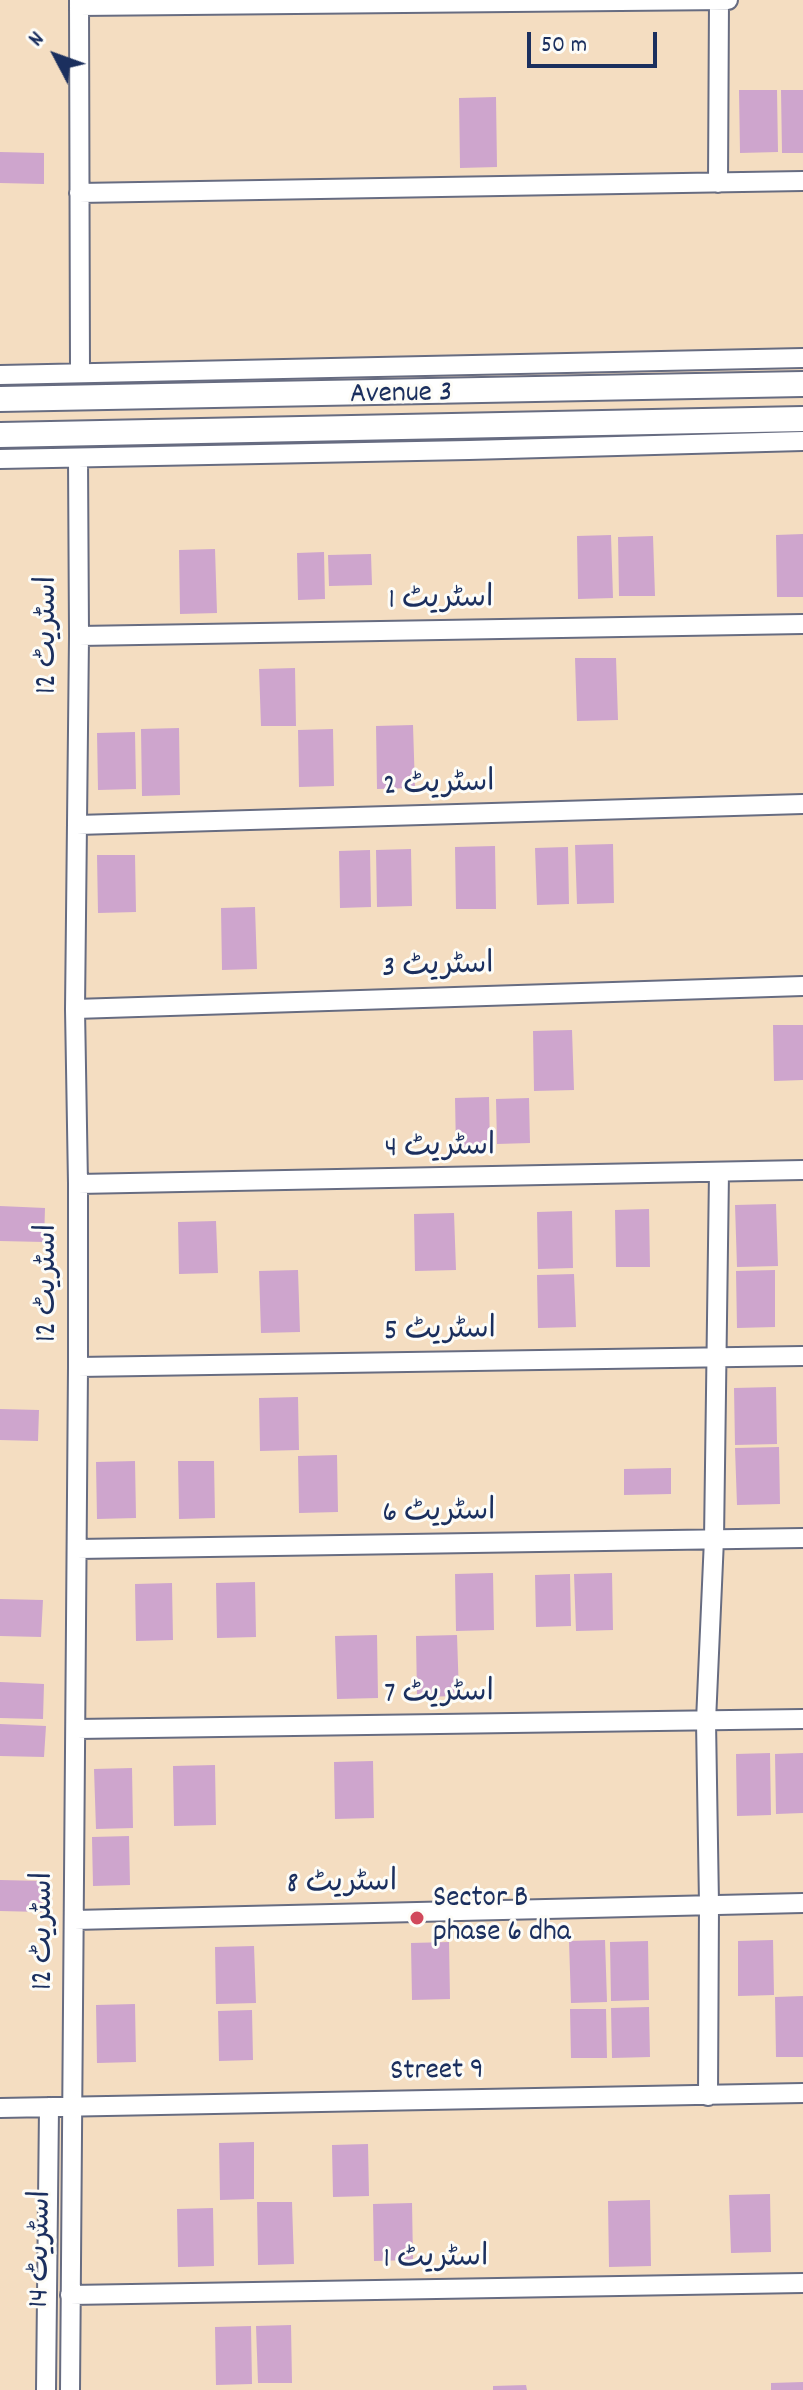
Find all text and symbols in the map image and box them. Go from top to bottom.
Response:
north arrow [16,16,96,96]
scale bar [531,16,661,66]
text: N [22,26,53,54]
text: 50 m [541,29,587,63]
street label: Avenue 3 [350,377,452,415]
street label: اسٹریٹ 12 [32,576,68,694]
street label: اسٹریٹ 1 [388,583,494,621]
street label: اسٹریٹ 2 [383,767,495,807]
street label: اسٹریٹ 3 [382,949,494,989]
street label: اسٹریٹ 4 [384,1131,496,1169]
street label: اسٹریٹ 12 [32,1224,68,1342]
street label: اسٹریٹ 5 [384,1314,496,1352]
street label: اسٹریٹ 6 [382,1496,496,1534]
street label: اسٹریٹ 7 [384,1677,494,1715]
street label: اسٹریٹ 8 [286,1867,398,1905]
street label: اسٹریٹ 12 [28,1872,64,1990]
place label: Sector B phase 6 dha [433,1883,571,1954]
marker: Sector B phase 6 dha [408,1909,426,1927]
street label: Street 9 [390,2054,484,2092]
street label: اسٹریٹ 14 [24,2190,62,2308]
street label: اسٹریٹ 1 [383,2242,489,2280]

